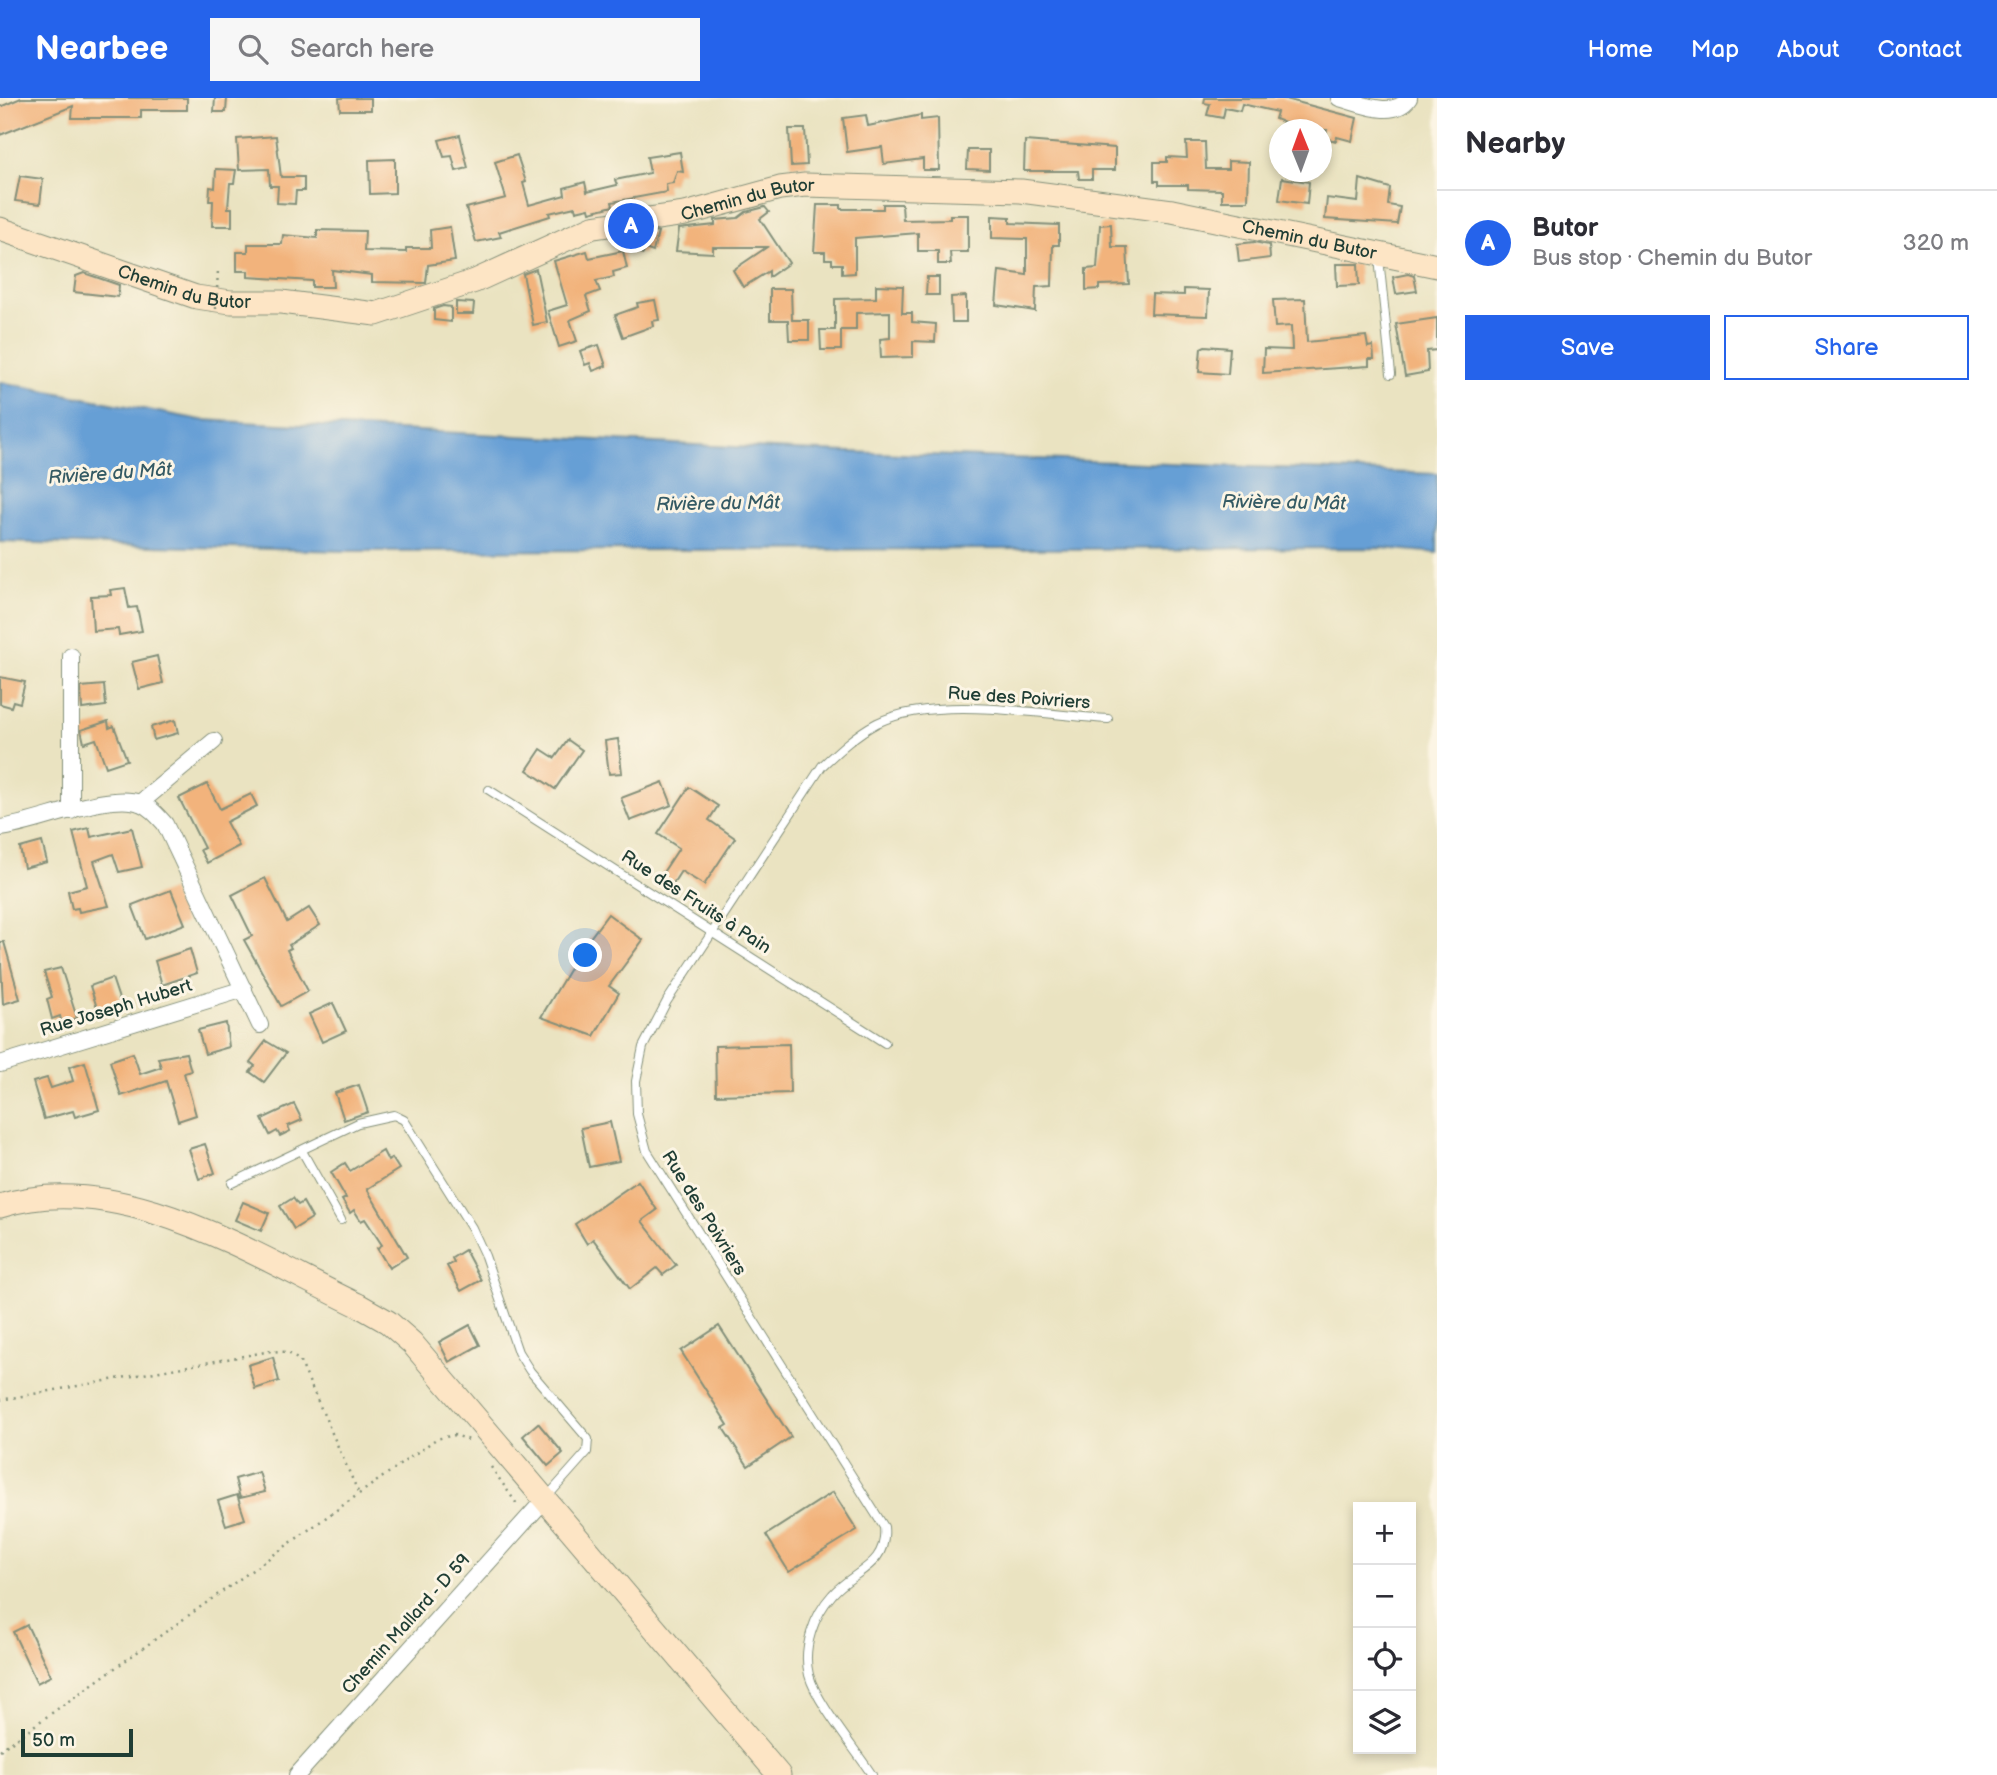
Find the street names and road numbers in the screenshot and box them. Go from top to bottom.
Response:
street label: Chemin du Butor [678,174,815,225]
street label: Chemin du Butor [1240,215,1379,264]
street label: Chemin du Butor [115,260,251,313]
street label: Rue des Poivriers [947,683,1091,713]
street label: Rue des Fruits à Pain [617,846,775,958]
street label: Rue Joseph Hubert [38,975,195,1041]
street label: Rue des Poivriers [657,1147,751,1279]
street label: Chemin Mallard - D 59 [338,1550,474,1698]

